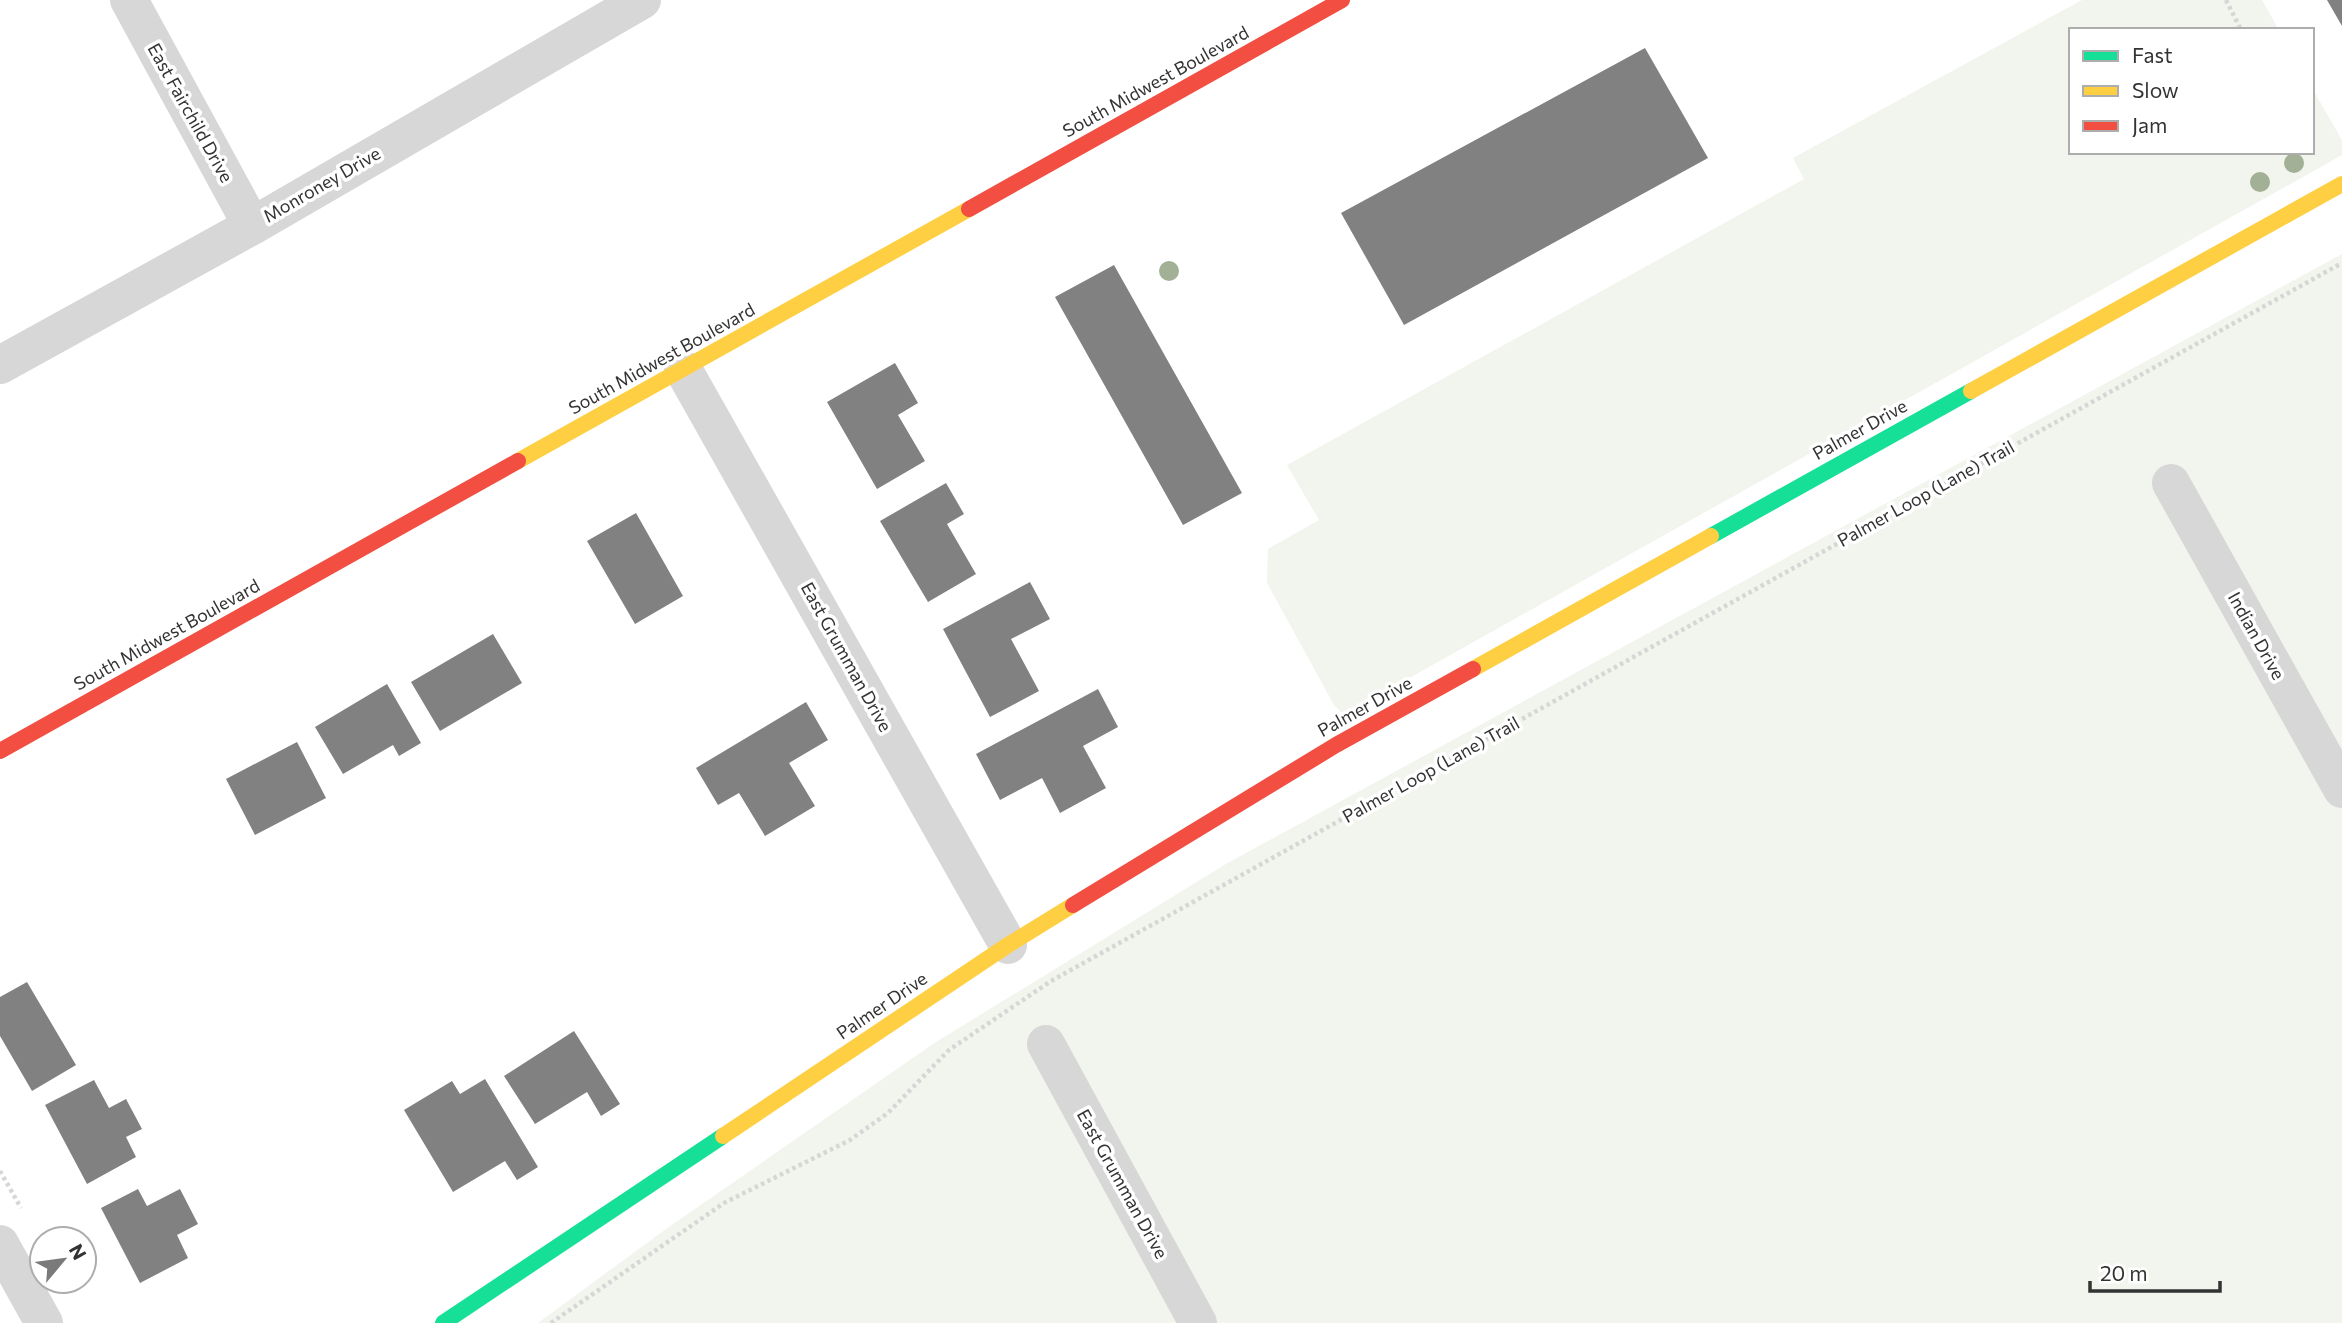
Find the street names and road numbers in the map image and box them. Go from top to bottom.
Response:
street label: South Midwest Boulevard [1059,21,1252,141]
street label: East Fairchild Drive [144,39,238,186]
street label: Monroney Drive [259,142,384,227]
street label: South Midwest Boulevard [565,298,758,418]
street label: Palmer Drive [1808,394,1911,464]
street label: Palmer Loop (Lane) Trail [1833,435,2018,551]
street label: South Midwest Boulevard [70,574,263,694]
street label: East Grumman Drive [797,578,897,735]
street label: Indian Drive [2224,588,2290,683]
street label: Palmer Drive [1313,671,1416,741]
street label: Palmer Loop (Lane) Trail [1338,711,1523,827]
street label: Palmer Drive [832,967,931,1044]
street label: East Grumman Drive [1073,1105,1173,1262]

